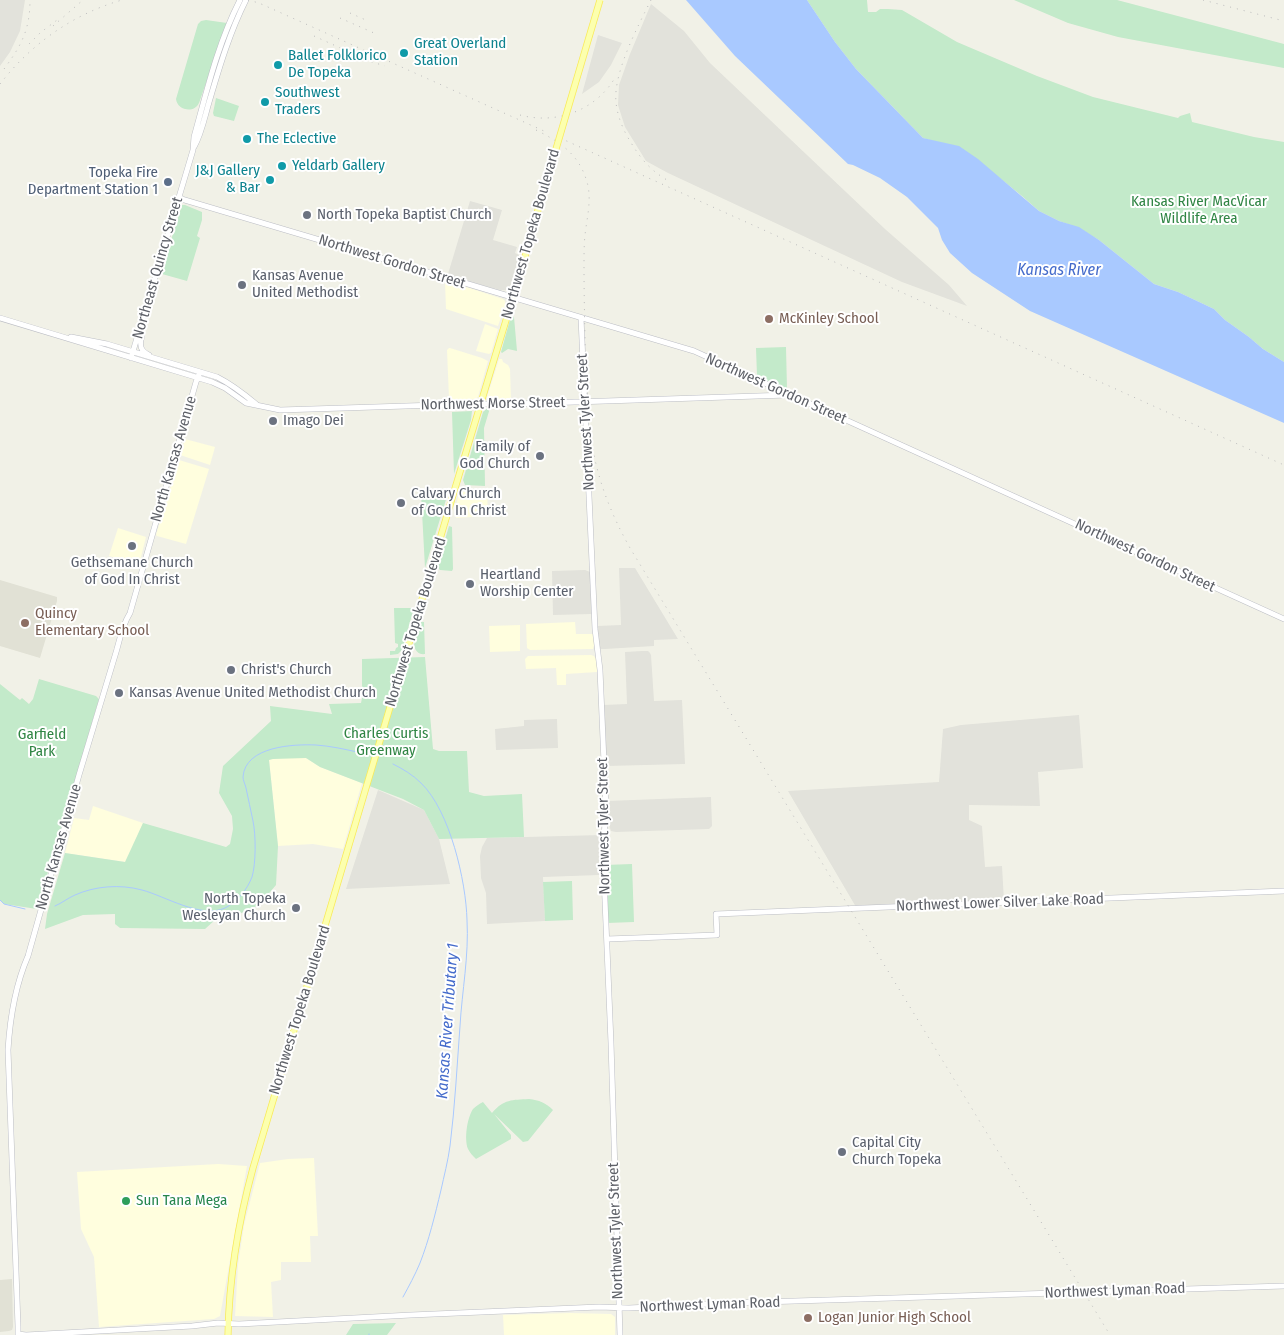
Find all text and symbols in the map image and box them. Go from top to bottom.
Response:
place label: Great Overland Station [414,35,506,70]
place label: Ballet Folklorico De Topeka [288,47,387,82]
marker: Great Overland Station [398,47,410,59]
marker: Ballet Folklorico De Topeka [272,59,284,71]
place label: Southwest Traders [275,84,340,119]
marker: Southwest Traders [259,96,271,108]
place label: The Eclective [257,130,336,148]
marker: The Eclective [241,133,253,145]
street label: Northwest Topeka Boulevard [498,147,564,321]
place label: Yeldarb Gallery [292,157,385,175]
marker: Yeldarb Gallery [276,160,288,172]
place label: J&J Gallery & Bar [195,162,260,197]
place label: Topeka Fire Department Station 1 [28,164,158,199]
marker: J&J Gallery & Bar [264,174,276,186]
marker: Topeka Fire Department Station 1 [162,176,174,188]
park label: Kansas River MacVicar Wildlife Area [1131,193,1267,228]
street label: Northeast Quincy Street [129,195,187,341]
place label: North Topeka Baptist Church [317,206,492,224]
marker: North Topeka Baptist Church [301,209,313,221]
street label: Northwest Gordon Street [316,231,468,293]
water label: Kansas River [1017,261,1101,281]
place label: Kansas Avenue United Methodist [252,267,358,302]
marker: Kansas Avenue United Methodist [236,279,248,291]
place label: McKinley School [779,310,879,328]
marker: McKinley School [763,313,775,325]
street label: Northwest Gordon Street [703,350,849,428]
street label: Northwest Tyler Street [573,353,599,491]
street label: North Kansas Avenue [147,394,201,524]
street label: Northwest Morse Street [420,394,566,414]
place label: Imago Dei [283,412,344,430]
marker: Imago Dei [267,415,279,427]
place label: Family of God Church [460,438,530,473]
marker: Family of God Church [534,450,546,462]
place label: Calvary Church of God In Christ [411,485,506,520]
marker: Calvary Church of God In Christ [395,497,407,509]
street label: Northwest Gordon Street [1072,516,1218,596]
street label: Northwest Topeka Boulevard [382,535,450,709]
marker: Gethsemane Church of God In Christ [126,540,138,552]
place label: Gethsemane Church of God In Christ [71,554,193,589]
place label: Heartland Worship Center [480,566,574,601]
marker: Heartland Worship Center [464,578,476,590]
place label: Quincy Elementary School [35,605,149,640]
marker: Quincy Elementary School [19,617,31,629]
place label: Christ's Church [241,661,332,679]
marker: Christ's Church [225,664,237,676]
place label: Kansas Avenue United Methodist Church [129,684,376,702]
marker: Kansas Avenue United Methodist Church [113,687,125,699]
park label: Charles Curtis Greenway [344,725,428,760]
park label: Garfield Park [18,726,66,761]
street label: Northwest Tyler Street [594,757,614,895]
street label: North Kansas Avenue [32,782,86,912]
place label: North Topeka Wesleyan Church [182,890,286,925]
street label: Northwest Lower Silver Lake Road [896,890,1104,916]
marker: North Topeka Wesleyan Church [290,902,302,914]
street label: Northwest Topeka Boulevard [266,923,334,1097]
water label: Kansas River Tributary 1 [433,942,463,1100]
place label: Capital City Church Topeka [852,1134,941,1169]
marker: Capital City Church Topeka [836,1146,848,1158]
street label: Northwest Tyler Street [605,1162,627,1300]
place label: Sun Tana Mega [136,1192,227,1210]
marker: Sun Tana Mega [120,1195,132,1207]
street label: Northwest Lyman Road [1044,1280,1186,1302]
street label: Northwest Lyman Road [639,1294,781,1316]
place label: Logan Junior High School [818,1309,971,1327]
marker: Logan Junior High School [802,1312,814,1324]

